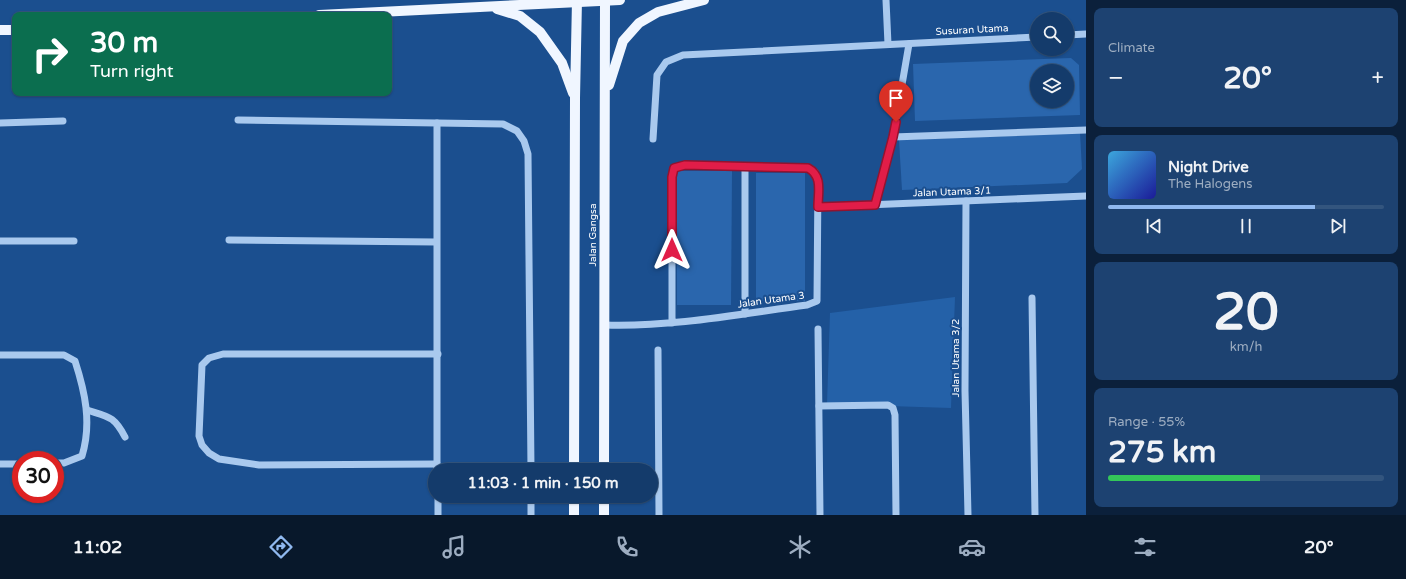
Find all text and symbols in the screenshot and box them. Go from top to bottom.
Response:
map controls [1030,12,1074,108]
button: search [1030,12,1074,56]
street label: Susuran Utama [935,22,1009,38]
text: 30 m [90,26,158,60]
icon: right [24,28,76,80]
text: Climate [1108,40,1155,56]
text: Turn right [90,60,174,82]
text: 20° [1223,60,1272,97]
button: layers [1030,64,1074,108]
text: − [1108,65,1124,91]
text: + [1372,65,1384,91]
pin [879,81,913,122]
icon: arrive [885,87,907,109]
text: Night Drive [1168,158,1249,176]
text: The Halogens [1168,176,1252,192]
street label: Jalan Utama 3/1 [913,185,991,199]
street label: Jalan Gangsa [587,203,599,267]
icon: previous [1143,215,1165,237]
icon: pause [1235,215,1257,237]
icon: next [1327,215,1349,237]
position arrow [651,229,693,271]
text: 20 [1213,281,1279,344]
street label: Jalan Utama 3 [737,289,805,311]
street label: Jalan Utama 3/2 [950,319,962,397]
text: km/h [1230,339,1262,355]
text: Range · 55% [1108,414,1185,430]
text: 275 km [1108,434,1216,471]
speed limit sign: 30 [12,451,64,503]
text: 11:03 · 1 min · 150 m [468,474,618,492]
icon: directions [267,533,295,561]
icon: music [440,533,468,561]
icon: phone [613,533,641,561]
icon: climate [786,533,814,561]
icon: car [958,533,986,561]
icon: filters [1131,533,1159,561]
text: 11:02 [72,536,122,558]
text: 20° [1304,536,1334,558]

